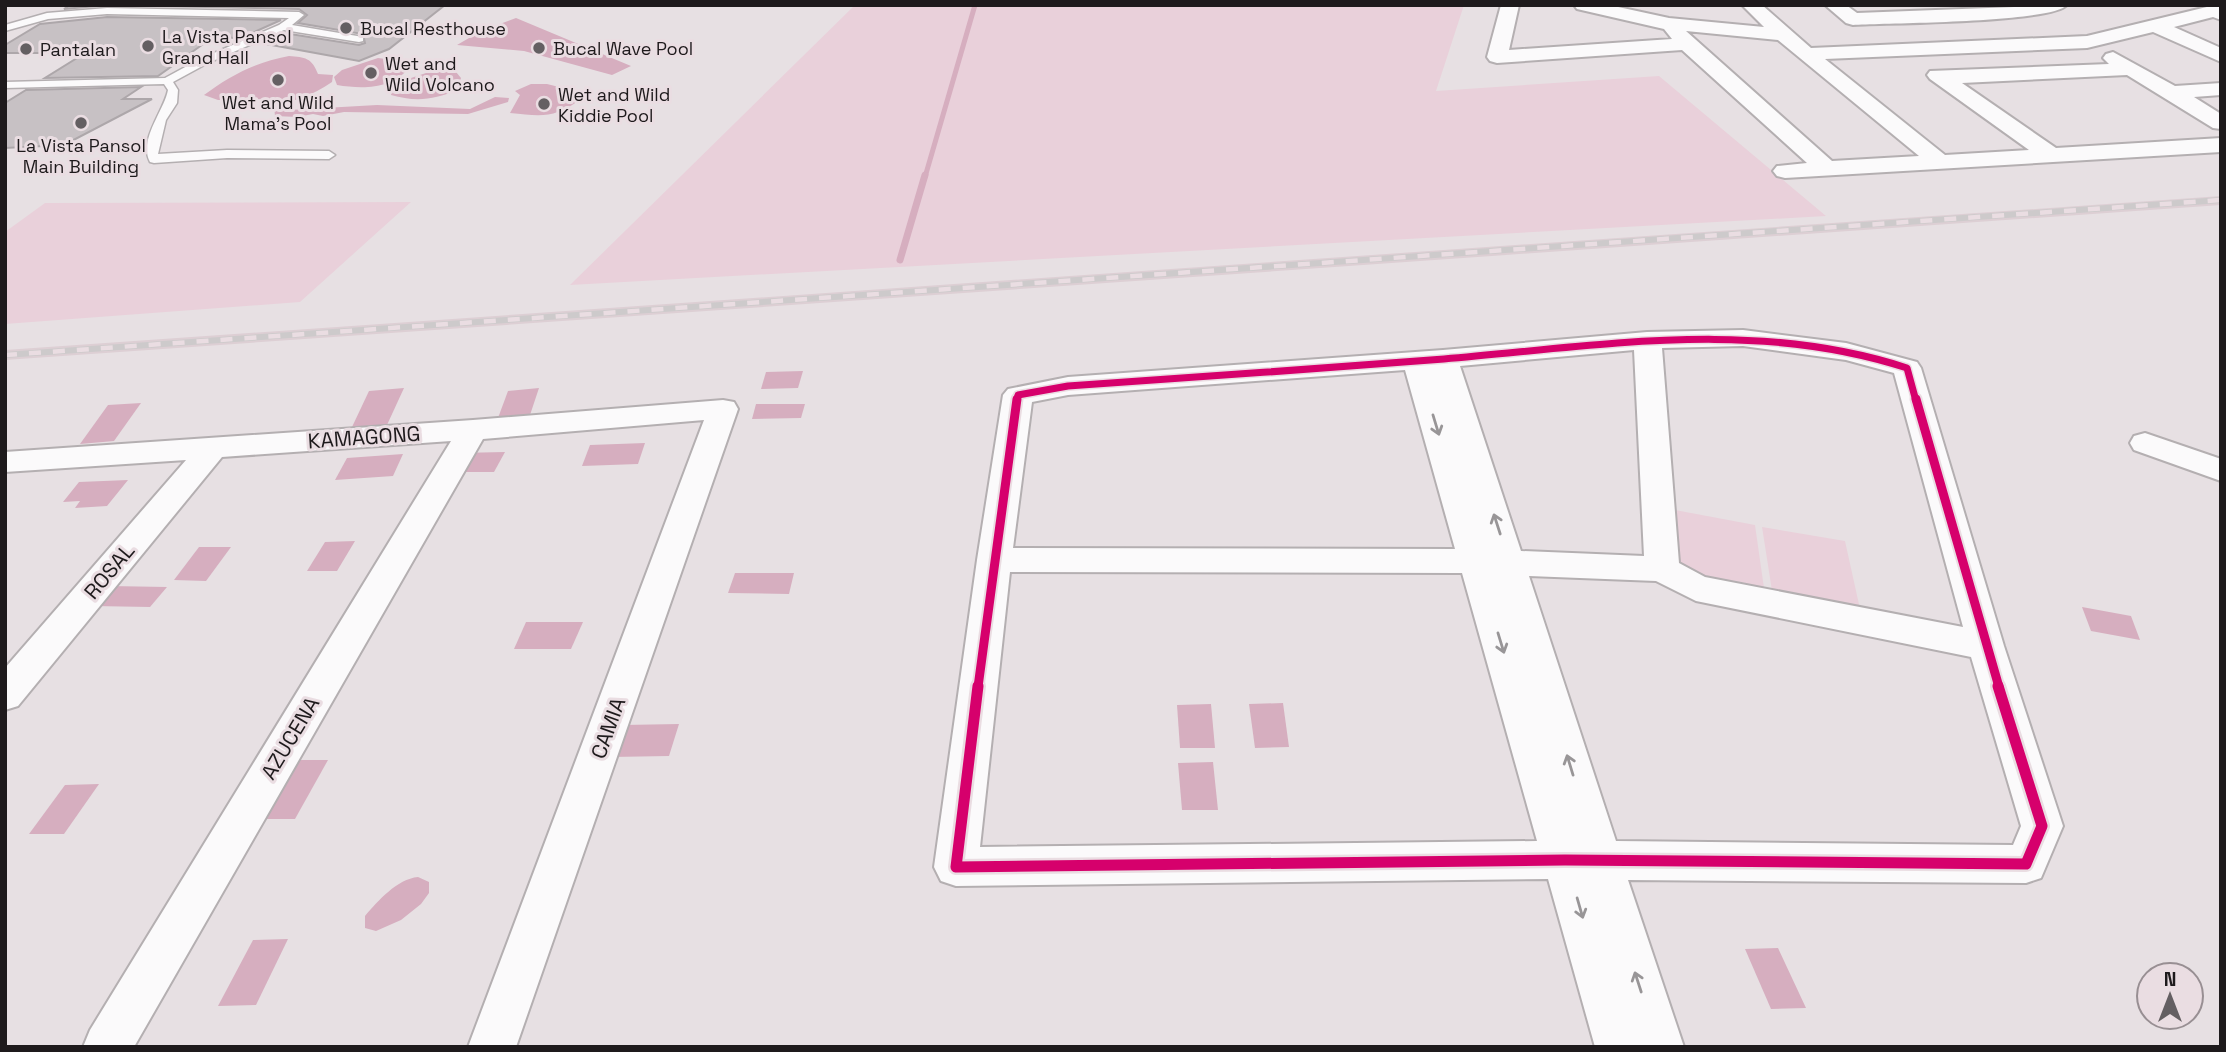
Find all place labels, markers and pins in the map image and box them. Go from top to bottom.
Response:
place label: Bucal Resthouse [360,17,506,40]
marker: Bucal Resthouse [338,20,354,36]
place label: La Vista Pansol Grand Hall [162,25,292,69]
place label: Bucal Wave Pool [553,37,693,60]
place label: Pantalan [40,38,116,61]
marker: La Vista Pansol Grand Hall [140,38,156,54]
marker: Bucal Wave Pool [531,40,547,56]
marker: Pantalan [18,41,34,57]
place label: Wet and Wild Volcano [385,52,495,96]
marker: Wet and Wild Volcano [363,65,379,81]
marker: Wet and Wild Mama's Pool [270,72,286,88]
place label: Wet and Wild Kiddie Pool [558,83,670,127]
place label: Wet and Wild Mama's Pool [222,91,334,135]
marker: Wet and Wild Kiddie Pool [536,96,552,112]
marker: La Vista Pansol Main Building [73,115,89,131]
place label: La Vista Pansol Main Building [16,134,146,178]

